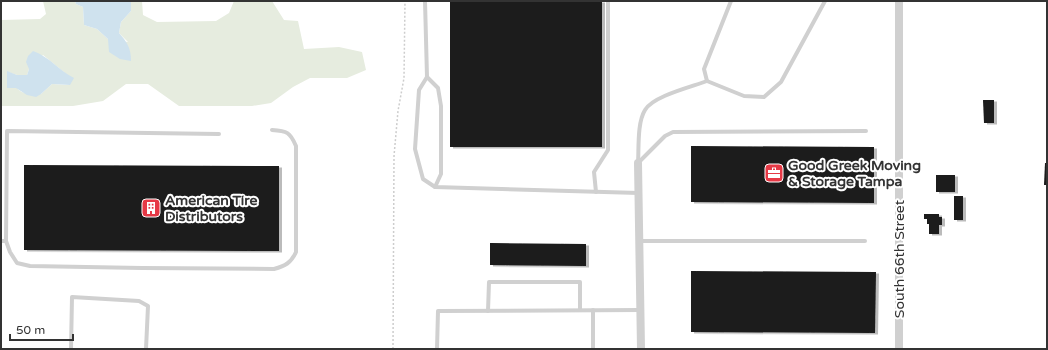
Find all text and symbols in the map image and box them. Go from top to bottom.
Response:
place label: Good Greek Moving & Storage Tampa [788,157,921,190]
office icon: Good Greek Moving & Storage Tampa [763,162,785,184]
place label: American Tire Distributors [165,192,258,225]
building icon: American Tire Distributors [140,197,162,219]
street label: South 66th Street [891,199,908,318]
scale bar [10,316,73,342]
text: 50 m [16,323,45,337]

